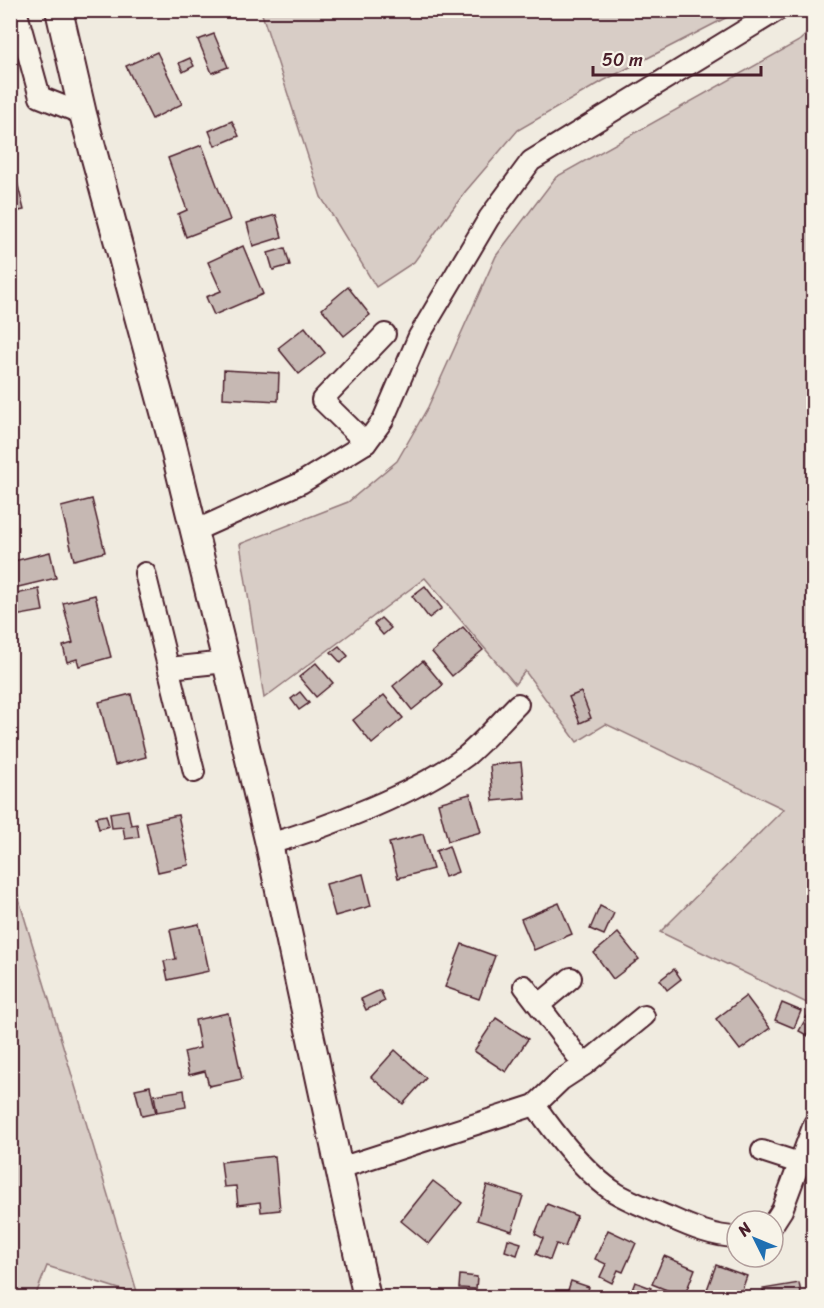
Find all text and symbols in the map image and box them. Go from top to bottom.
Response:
scale bar [593,39,761,77]
text: 50 m [602,44,643,76]
north arrow [725,1209,785,1269]
text: N [729,1215,759,1244]

